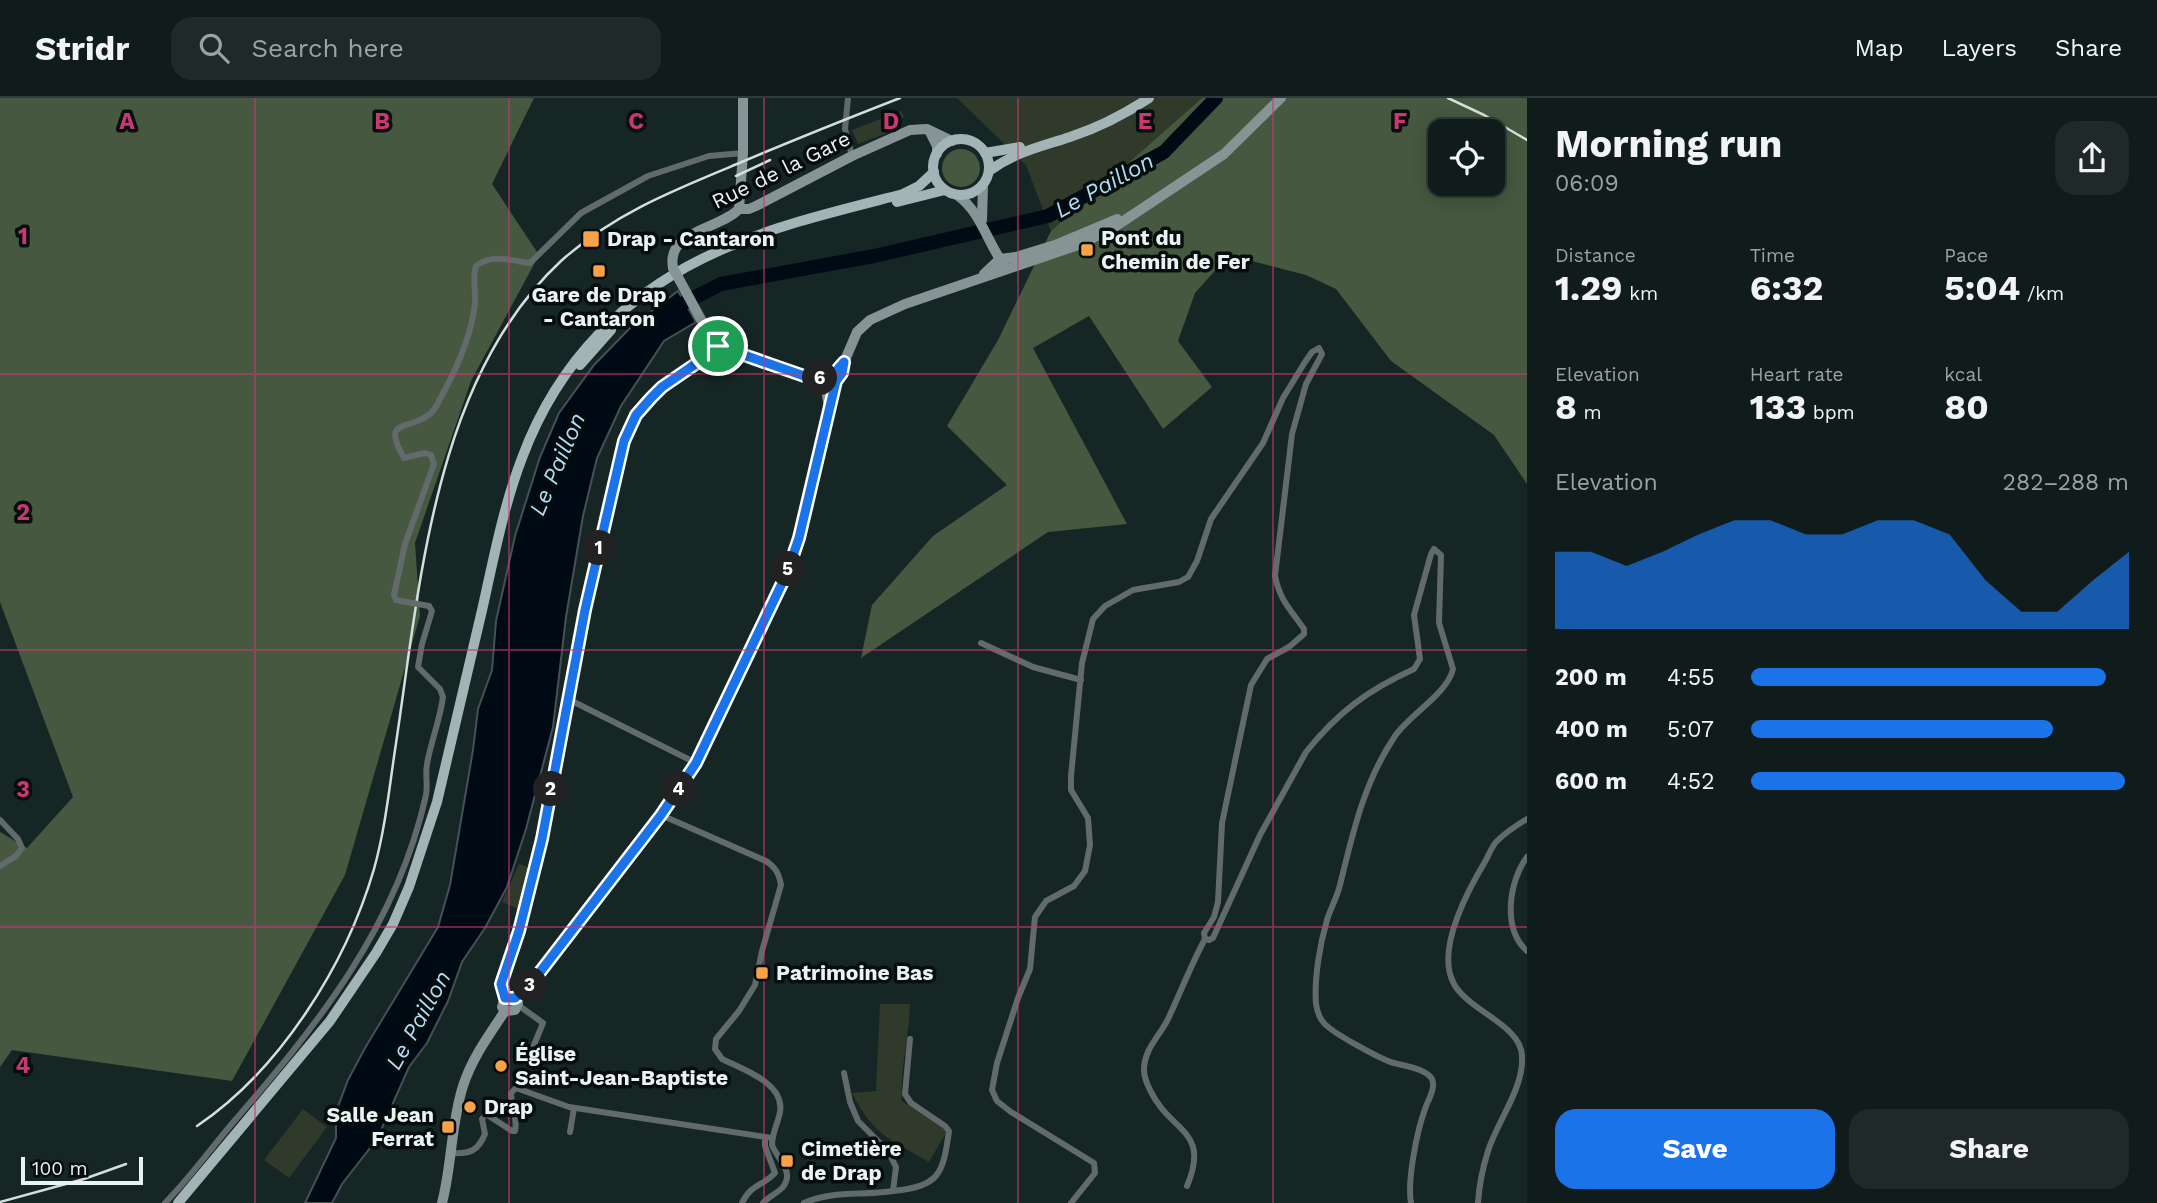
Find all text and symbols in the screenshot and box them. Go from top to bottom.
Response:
search box [171,17,661,80]
text: Stridr [35,29,129,68]
icon: search [195,29,233,67]
text: Search here [251,33,404,63]
text: Map [1855,34,1903,62]
text: Layers [1941,34,2017,62]
text: Share [2055,34,2122,62]
text: A [119,108,135,135]
text: B [374,108,390,135]
text: C [628,108,644,135]
text: D [883,108,899,135]
text: E [1138,108,1152,135]
text: F [1393,108,1407,135]
map controls [1428,119,1505,196]
button: locate [1428,119,1505,196]
button: share [2055,121,2129,195]
text: Morning run [1555,122,1782,166]
street label: Rue de la Gare [708,125,854,214]
water label: Le Paillon [1050,147,1158,224]
text: 06:09 [1555,170,1619,197]
text: 1 [18,223,28,250]
place label: Pont du Chemin de Fer [1101,225,1250,274]
place label: Drap - Cantaron [607,226,775,251]
marker: Drap - Cantaron [581,229,601,249]
marker: Pont du Chemin de Fer [1079,242,1095,258]
text: Distance [1555,244,1636,267]
text: Time [1750,244,1795,267]
text: Pace [1944,244,1988,267]
marker: Gare de Drap - Cantaron [591,263,607,279]
text: 1.29 [1555,267,1623,309]
text: 6:32 [1750,267,1823,309]
text: 5:04 [1944,267,2020,309]
place label: Gare de Drap - Cantaron [531,282,667,331]
text: km [1623,282,1658,305]
text: /km [2020,282,2064,305]
pin [688,316,748,376]
icon: arrive [699,327,737,365]
pin: 6 [802,360,838,396]
text: Elevation [1555,363,1640,386]
text: Heart rate [1750,363,1844,386]
text: kcal [1944,363,1982,386]
text: 6 [814,366,825,389]
text: 8 [1555,386,1577,428]
text: 133 [1750,386,1806,428]
text: 80 [1944,386,1989,428]
text: m [1577,401,1602,424]
text: bpm [1806,401,1855,424]
water label: Le Paillon [524,409,591,520]
text: Elevation [1555,469,1658,496]
text: 282–288 m [2003,469,2129,496]
text: 2 [16,499,30,526]
pin: 1 [582,531,616,566]
text: 1 [594,536,603,559]
pin: 5 [770,552,806,587]
text: 5 [782,557,793,580]
text: 200 m [1555,664,1627,691]
text: 4:55 [1667,664,1715,691]
text: 400 m [1555,716,1628,743]
text: 5:07 [1667,716,1714,743]
text: 600 m [1555,768,1627,795]
text: 4:52 [1667,768,1715,795]
pin: 2 [534,772,568,806]
pin: 4 [662,772,696,806]
text: 3 [16,776,30,803]
text: 2 [545,777,556,800]
text: 4 [672,777,685,800]
place label: Patrimoine Bas [776,960,933,985]
marker: Patrimoine Bas [754,965,770,981]
water label: Le Paillon [380,966,457,1074]
pin: 3 [512,968,548,1002]
text: 3 [524,973,535,996]
place label: Église Saint-Jean-Baptiste [515,1041,728,1090]
text: 4 [16,1052,31,1079]
marker: Église Saint-Jean-Baptiste [493,1058,509,1074]
place label: Drap [484,1094,533,1119]
marker: Drap [462,1099,478,1115]
place label: Salle Jean Ferrat [327,1102,434,1151]
button: Save [1555,1109,1835,1189]
button: Share [1849,1109,2129,1189]
marker: Salle Jean Ferrat [440,1119,456,1135]
place label: Cimetière de Drap [801,1136,902,1185]
marker: Cimetière de Drap [779,1153,795,1169]
scale bar [21,1154,144,1186]
text: 100 m [32,1157,88,1180]

